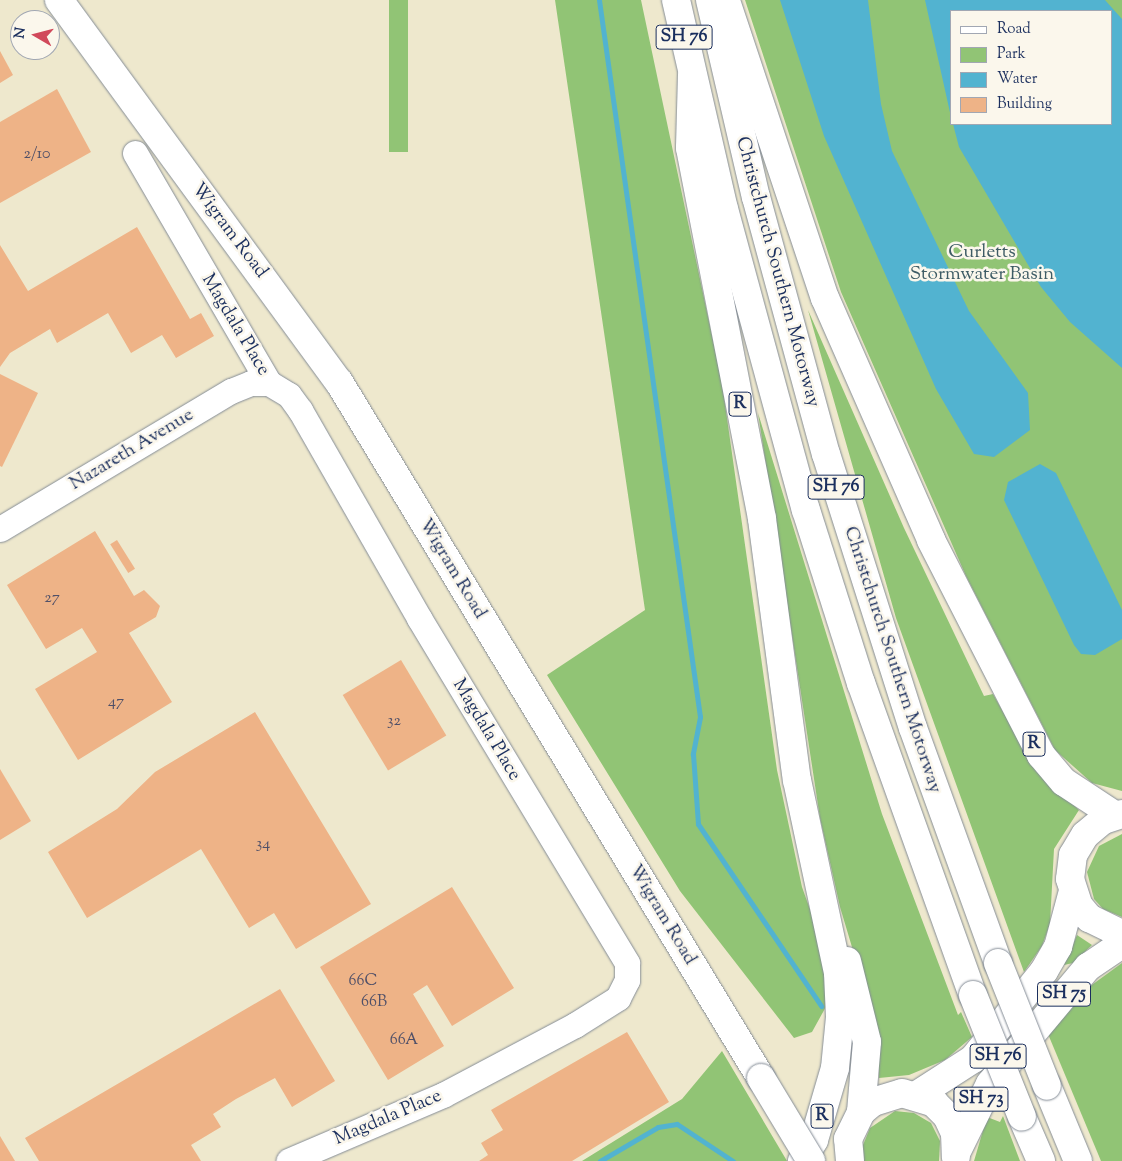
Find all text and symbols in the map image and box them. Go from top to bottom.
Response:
north arrow [10,10,60,60]
legend [950,10,1112,125]
text: Road [997,19,1031,40]
road number: SH 76 [655,22,713,52]
text: N [10,26,32,40]
text: Park [997,44,1026,65]
text: Water [997,69,1037,90]
text: Building [997,94,1052,115]
street label: Christchurch Southern Motorway [730,134,824,410]
house number: 2/10 [24,145,50,165]
street label: Wigram Road [186,179,272,283]
park label: Curletts Stormwater Basin [910,242,1054,286]
street label: Magdala Place [196,270,274,380]
road number: R [728,388,752,419]
street label: Nazareth Avenue [66,404,198,496]
road number: SH 76 [807,472,865,502]
street label: Wigram Road [413,515,491,623]
street label: Christchurch Southern Motorway [838,524,946,796]
house number: 27 [44,589,60,609]
street label: Magdala Place [447,675,525,785]
house number: 47 [108,693,124,713]
house number: 32 [387,712,401,732]
road number: R [1022,729,1046,760]
house number: 34 [256,835,270,855]
street label: Wigram Road [623,861,701,969]
house number: 66C [349,972,377,992]
road number: SH 75 [1036,979,1092,1010]
house number: 66B [361,993,387,1013]
house number: 66A [390,1031,418,1051]
road number: SH 76 [969,1040,1027,1072]
road number: SH 73 [952,1084,1010,1114]
street label: Magdala Place [331,1085,445,1151]
road number: R [810,1100,834,1132]

